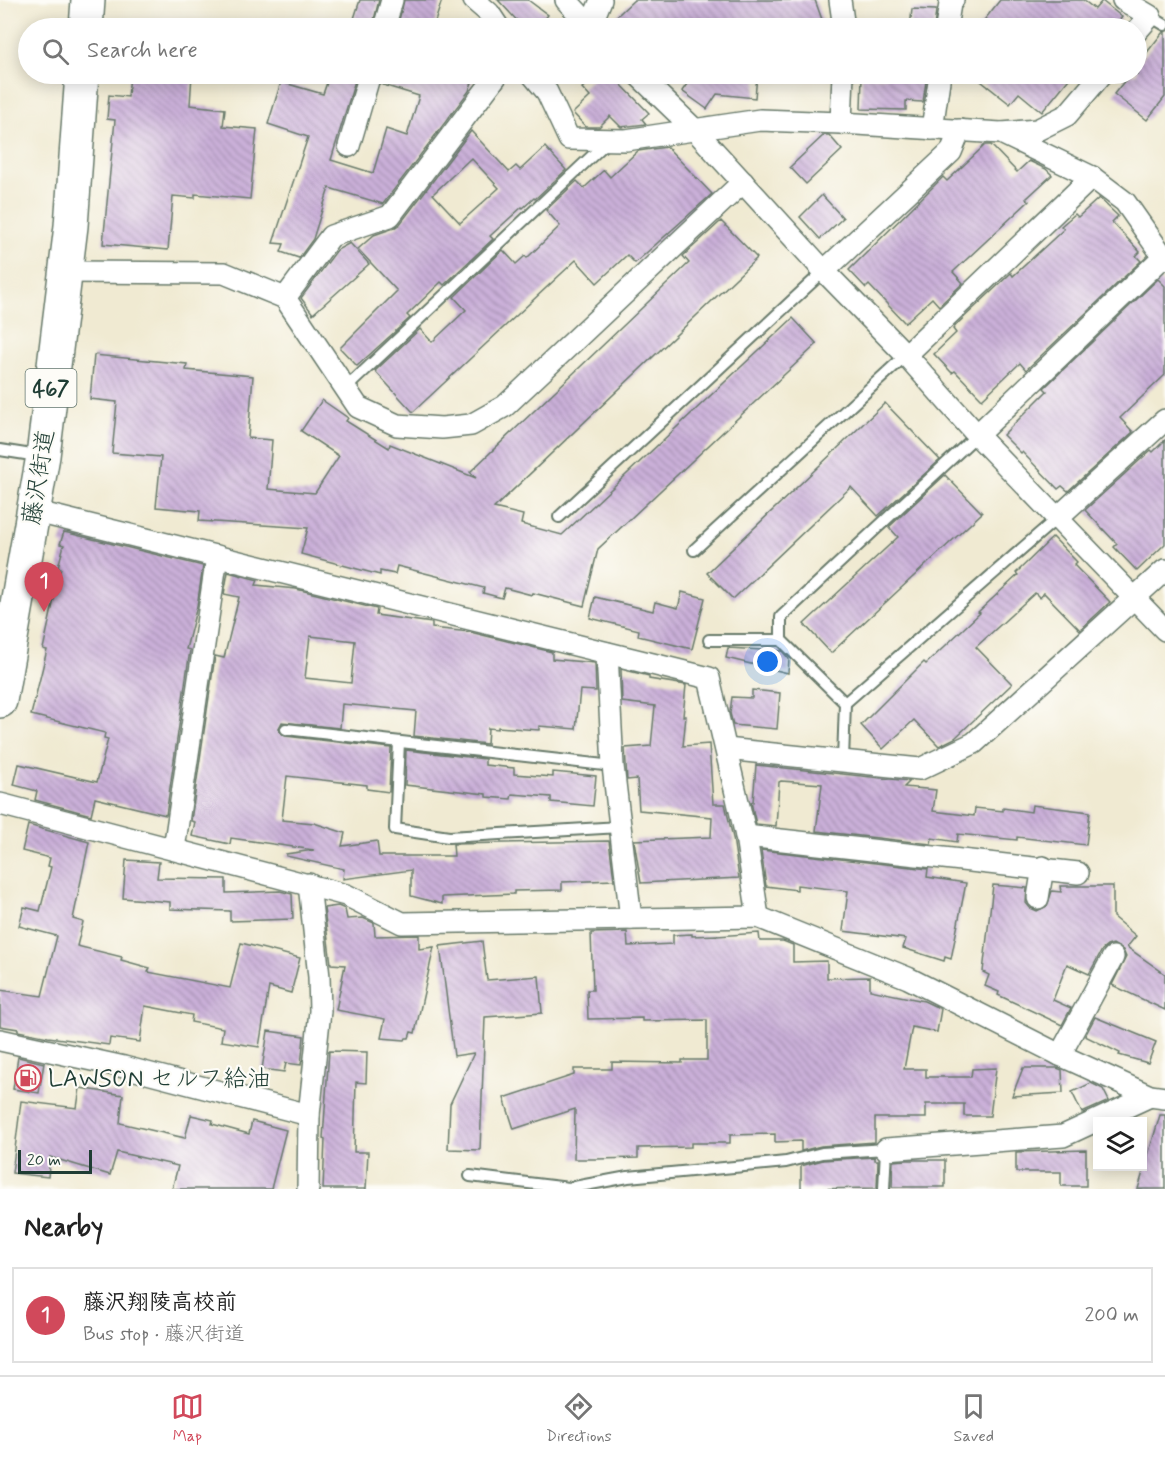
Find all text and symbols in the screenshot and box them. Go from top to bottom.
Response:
search box [18,18,1147,84]
icon: search [39,35,72,68]
text: Search here [87,37,198,65]
road number: 467 [26,369,76,407]
street label: 藤沢街道 [17,427,62,527]
pin: 1 [24,562,63,612]
your location [753,647,782,676]
fuel station icon: LAWSON セルフ給油 [13,1063,43,1093]
place label: LAWSON セルフ給油 [48,1064,271,1095]
map controls [1093,1117,1147,1171]
button: layers [1093,1117,1147,1171]
scale bar [18,1147,92,1174]
text: 20 m [27,1150,61,1171]
text: Nearby [24,1211,103,1245]
text: 藤沢翔陵高校前 [83,1289,237,1317]
text: 1 [41,1302,50,1329]
text: 200 m [1084,1302,1139,1329]
text: Bus stop · 藤沢街道 [83,1321,245,1348]
tab: Map [171,1390,204,1447]
tab: Directions [546,1390,612,1447]
tab: Saved [954,1390,994,1447]

